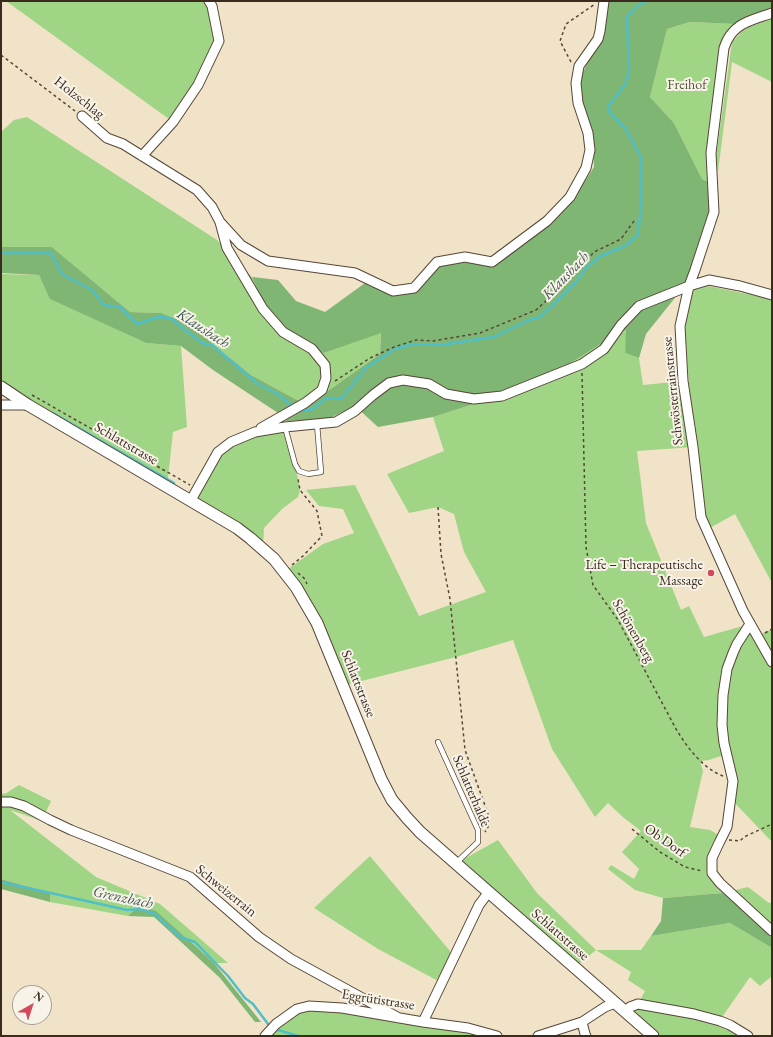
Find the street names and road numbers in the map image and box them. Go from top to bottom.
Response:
street label: Holzschlag [51,73,107,123]
street label: Schwösterrainstrasse [659,336,687,446]
street label: Schlattstrasse [91,419,161,469]
street label: Schönenberg [608,596,658,666]
street label: Schlattstrasse [337,648,379,720]
street label: Schlatterhalde [448,753,494,829]
street label: Ob Dorf [641,821,689,861]
street label: Schweizerrain [192,861,260,921]
street label: Schlattstrasse [528,905,592,965]
street label: Eggrütistrasse [340,986,416,1014]

